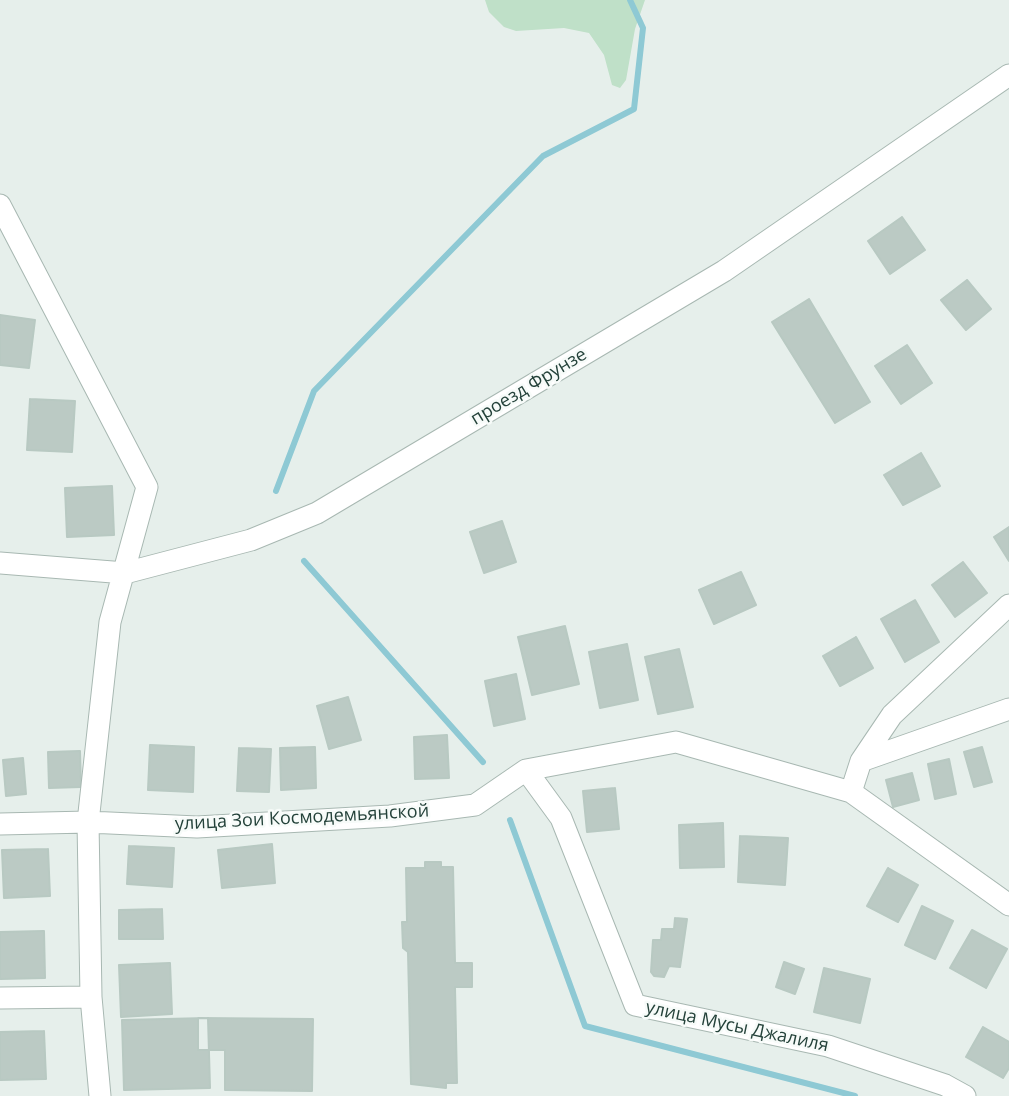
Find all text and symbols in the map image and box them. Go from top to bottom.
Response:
street label: проезд Фрунзе [467,344,591,430]
street label: улица Зои Космодемьянской [174,801,430,835]
street label: улица Мусы Джалиля [643,997,831,1057]

